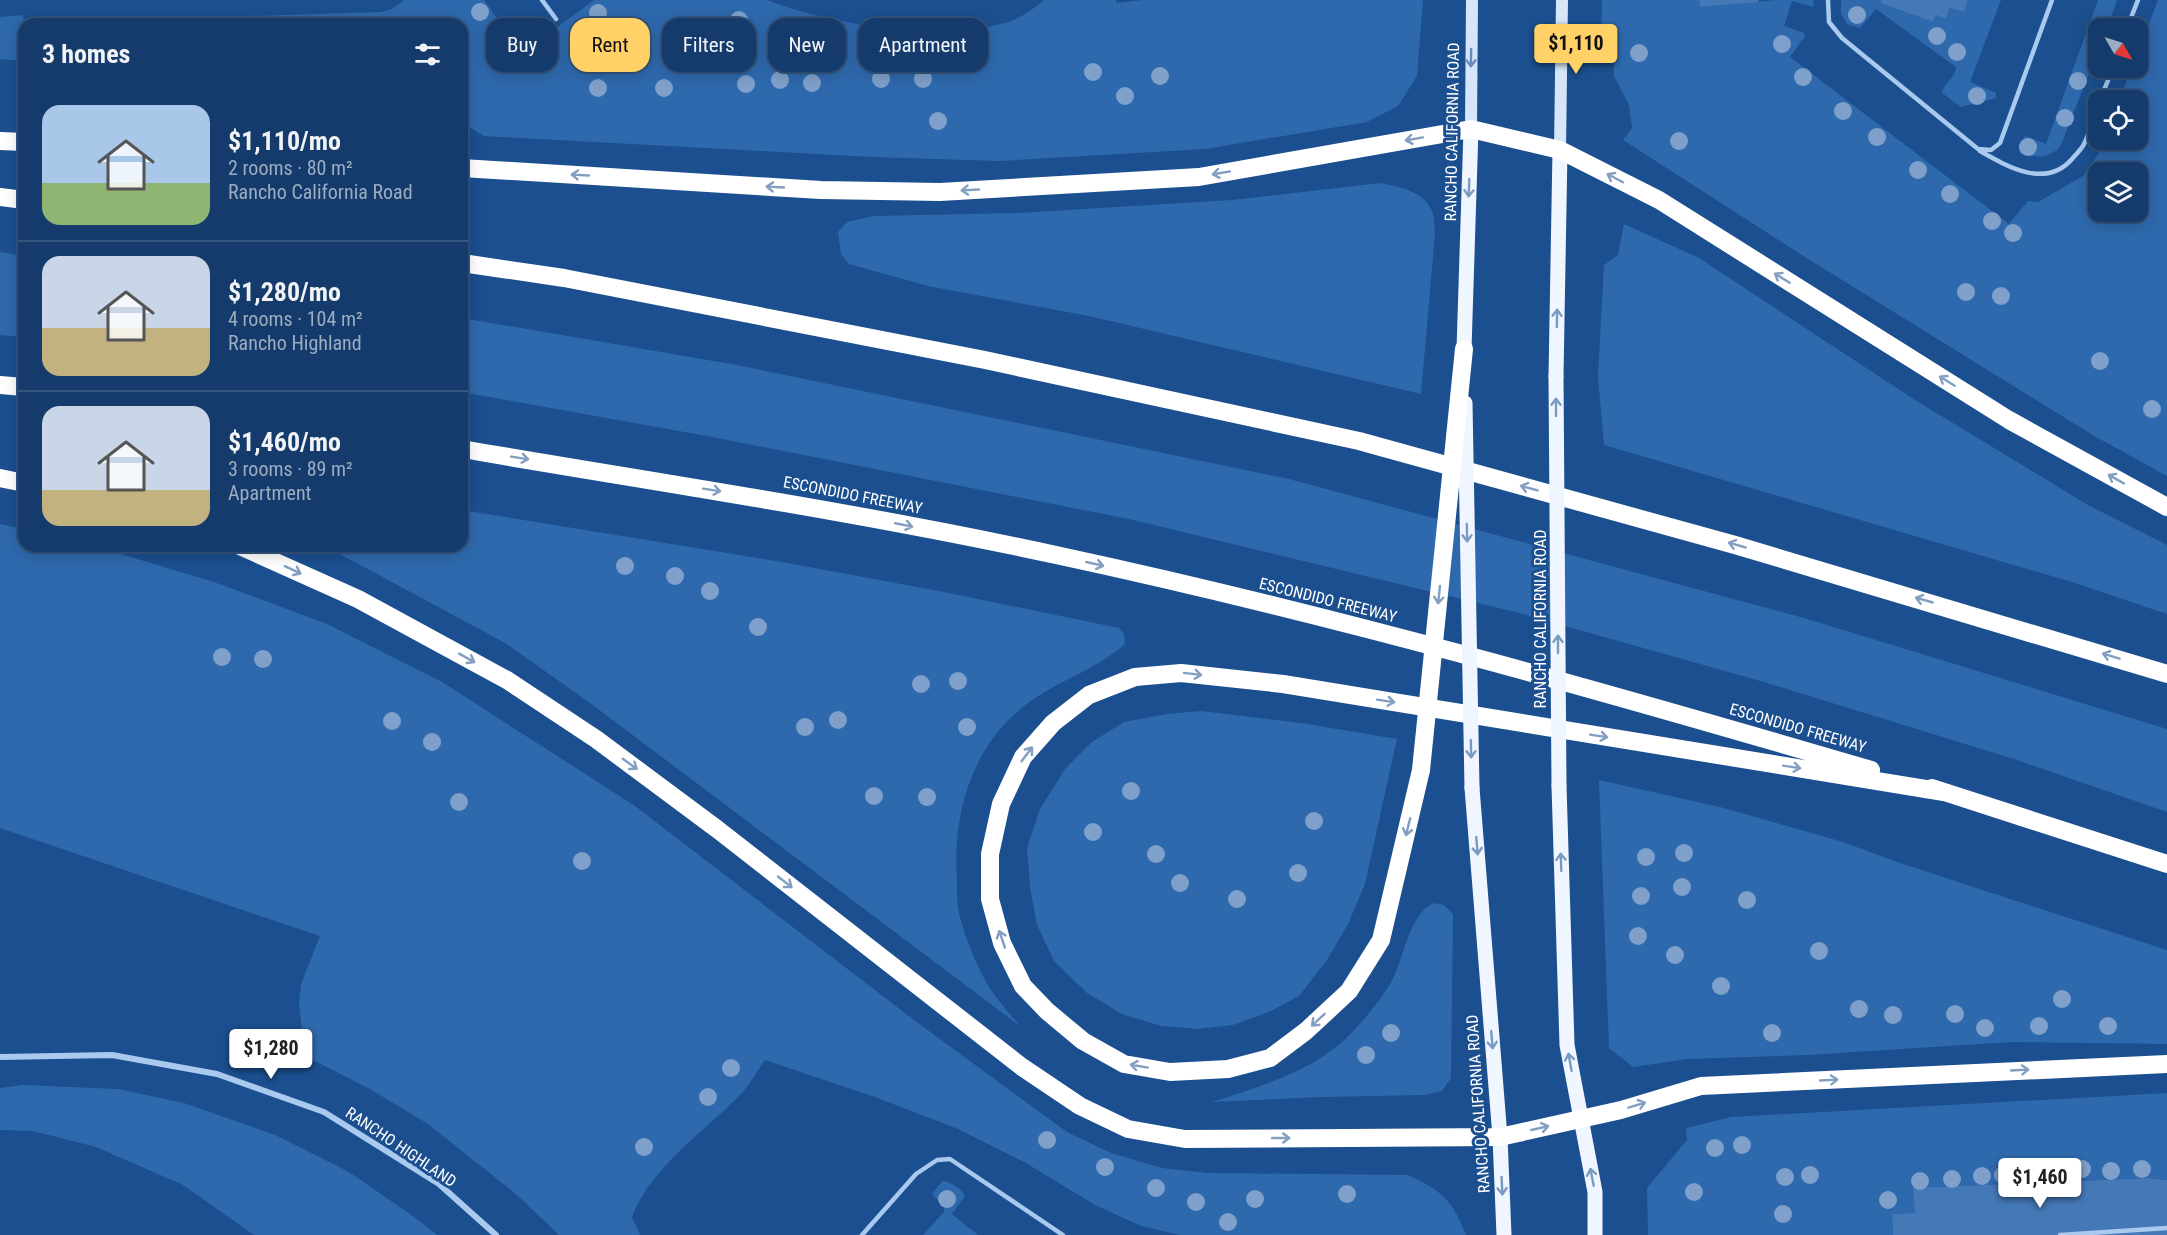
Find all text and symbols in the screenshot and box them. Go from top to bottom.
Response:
chip: Buy [486,18,558,72]
chip: Rent [570,18,650,72]
chip: Filters [662,18,756,72]
chip: New [768,18,846,72]
chip: Apartment [858,18,988,72]
north arrow [2088,18,2148,78]
map controls [2088,18,2148,222]
pin: $1,110 [1527,24,1625,75]
text: $1,110 [1548,31,1604,55]
icon: filters [411,38,444,71]
text: 3 homes [42,39,130,69]
street label: RANCHO CALIFORNIA ROAD [1441,42,1463,222]
one-way arrow [1465,48,1477,68]
button: locate [2088,90,2148,150]
text: $1,110/mo [228,126,341,156]
icon: home [90,129,162,201]
one-way arrow [1404,134,1424,145]
text: 2 rooms · 80 m² [228,156,353,180]
button: layers [2088,162,2148,222]
one-way arrow [1212,168,1232,179]
one-way arrow [571,170,591,181]
one-way arrow [1606,172,1624,183]
one-way arrow [1464,177,1475,197]
text: Rancho California Road [228,180,413,204]
one-way arrow [766,182,785,193]
one-way arrow [960,184,980,195]
one-way arrow [1774,271,1791,283]
text: $1,280/mo [228,277,341,307]
icon: home [90,280,162,352]
text: 4 rooms · 104 m² [228,307,363,331]
one-way arrow [1551,308,1563,328]
text: Rancho Highland [228,331,362,355]
one-way arrow [1939,375,1956,387]
one-way arrow [1550,397,1562,417]
text: $1,460/mo [228,427,341,457]
icon: home [90,430,162,502]
one-way arrow [509,453,529,464]
text: 3 rooms · 89 m² [228,457,353,481]
street label: ESCONDIDO FREEWAY [782,472,925,518]
one-way arrow [2108,473,2125,485]
text: Apartment [228,481,312,505]
one-way arrow [1520,482,1539,493]
one-way arrow [702,485,721,496]
one-way arrow [894,520,913,531]
one-way arrow [1462,523,1473,543]
street label: RANCHO CALIFORNIA ROAD [1531,530,1550,708]
one-way arrow [1728,539,1747,550]
one-way arrow [1085,558,1104,570]
one-way arrow [284,564,302,576]
street label: ESCONDIDO FREEWAY [1257,574,1399,626]
one-way arrow [1433,585,1444,605]
one-way arrow [1915,594,1934,605]
one-way arrow [1552,634,1564,654]
one-way arrow [2102,650,2121,661]
one-way arrow [458,652,475,664]
one-way arrow [1182,669,1202,680]
one-way arrow [1376,696,1395,707]
street label: ESCONDIDO FREEWAY [1727,699,1869,757]
one-way arrow [1589,731,1609,742]
one-way arrow [1466,739,1477,759]
one-way arrow [1020,746,1033,762]
one-way arrow [622,758,638,771]
one-way arrow [1781,762,1801,773]
one-way arrow [1401,817,1413,836]
one-way arrow [1472,835,1483,855]
one-way arrow [1556,853,1567,873]
one-way arrow [777,876,793,889]
one-way arrow [996,930,1007,949]
one-way arrow [1311,1012,1326,1027]
street label: RANCHO CALIFORNIA ROAD [1462,1014,1494,1194]
pin: $1,280 [222,1029,320,1080]
one-way arrow [1487,1030,1498,1050]
text: $1,280 [243,1036,299,1060]
one-way arrow [1565,1052,1576,1072]
one-way arrow [1130,1060,1149,1071]
one-way arrow [2009,1065,2029,1076]
one-way arrow [1819,1074,1839,1085]
one-way arrow [1627,1099,1646,1110]
street label: RANCHO HIGHLAND [342,1103,460,1191]
one-way arrow [1530,1122,1549,1134]
one-way arrow [1270,1132,1290,1144]
pin: $1,460 [1991,1158,2089,1209]
text: $1,460 [2012,1165,2068,1189]
one-way arrow [1586,1167,1597,1187]
one-way arrow [1497,1176,1508,1196]

